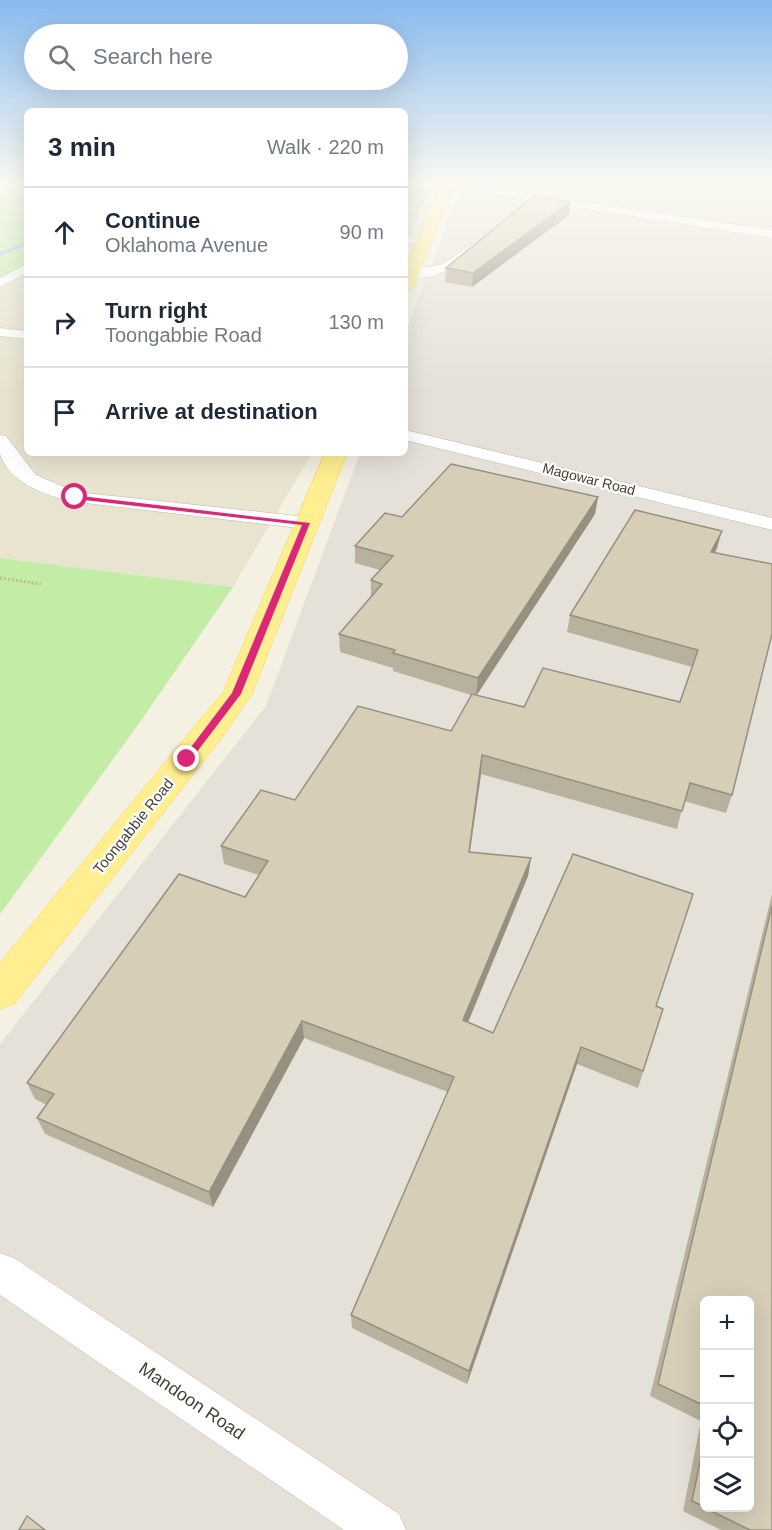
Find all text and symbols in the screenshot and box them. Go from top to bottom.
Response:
search box [24,24,408,90]
icon: search [45,41,78,74]
text: Search here [93,44,213,69]
text: 3 min [48,132,116,162]
text: Walk · 220 m [267,136,384,158]
text: Continue [105,208,200,233]
icon: ahead [48,216,81,249]
text: 90 m [340,221,384,243]
text: Oklahoma Avenue [105,234,268,256]
text: Turn right [105,298,207,323]
icon: right [48,306,81,339]
text: 130 m [328,311,384,333]
text: Toongabbie Road [105,324,262,346]
icon: arrive [48,396,81,429]
text: Arrive at destination [105,399,318,424]
street label: Magowar Road [541,460,637,498]
route start [61,483,87,509]
route end [173,745,199,771]
street label: Toongabbie Road [89,775,177,877]
map controls [700,1296,754,1512]
button: + [700,1296,754,1350]
button: − [700,1350,754,1404]
street label: Mandoon Road [135,1358,249,1444]
button: locate [700,1404,754,1458]
button: layers [700,1458,754,1512]

